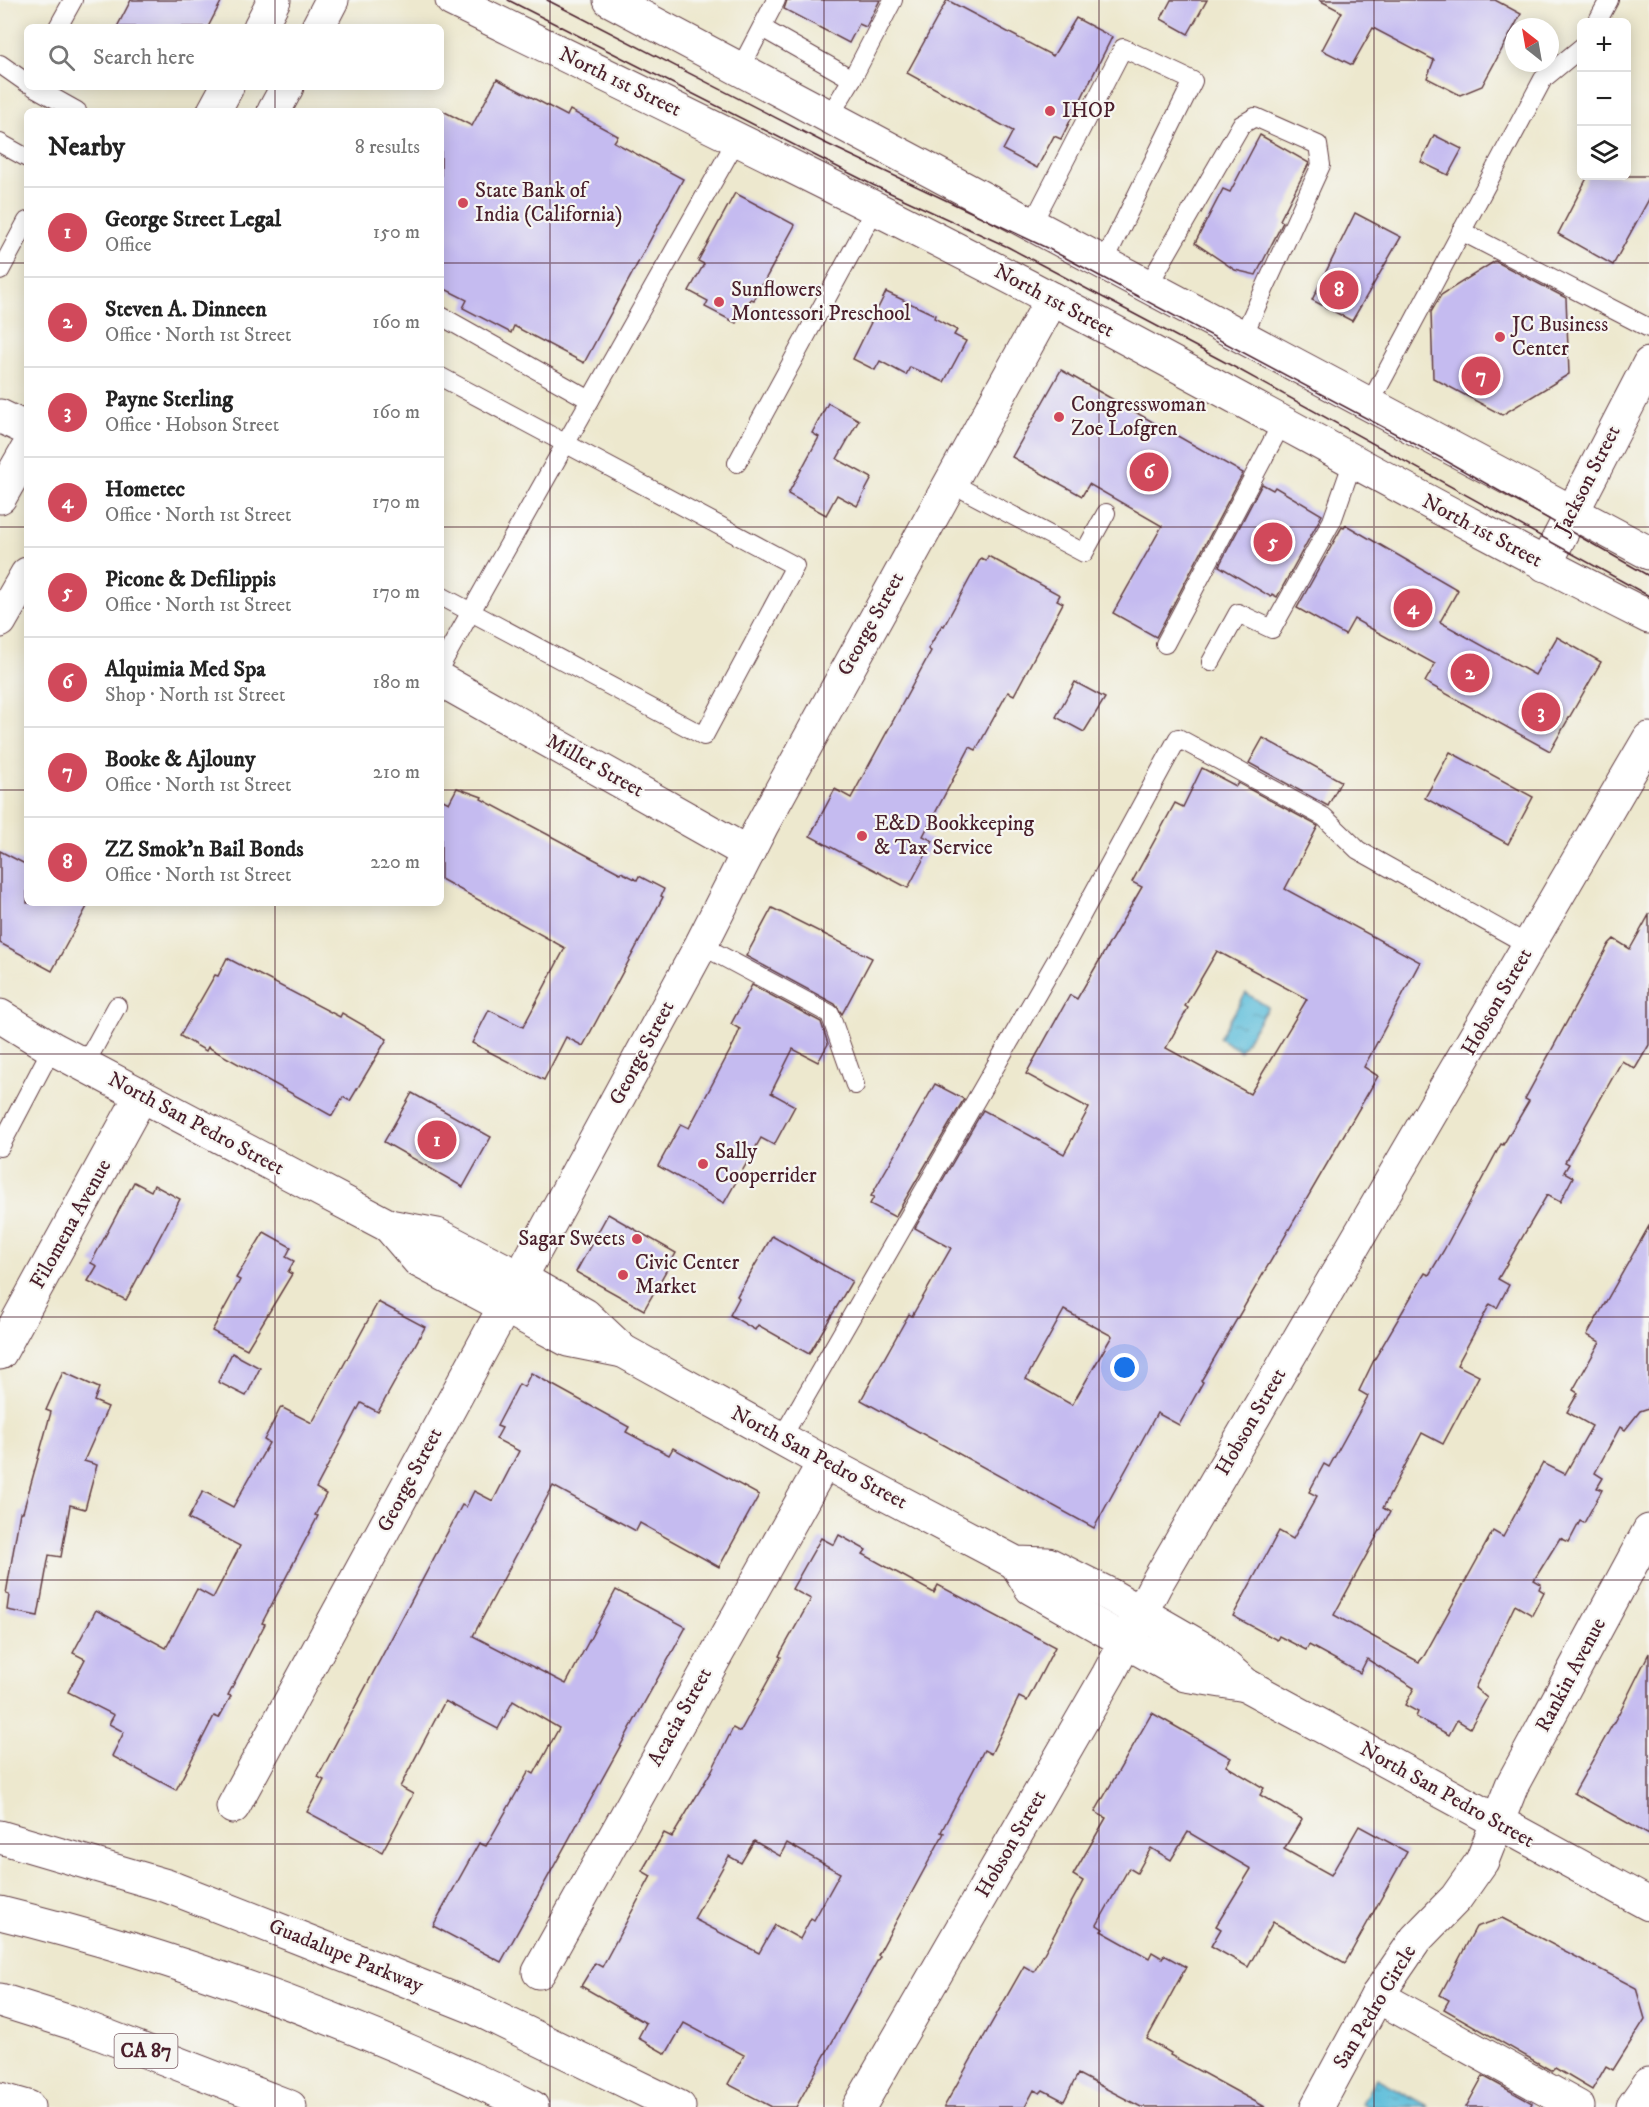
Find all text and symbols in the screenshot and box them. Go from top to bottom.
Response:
north arrow [1505,18,1559,72]
map controls [1577,18,1631,180]
button: + [1577,18,1631,72]
search box [24,24,444,90]
icon: search [45,41,78,74]
street label: North 1st Street [555,41,686,123]
text: Search here [93,44,195,71]
button: − [1577,72,1631,126]
place label: IHOP [1062,98,1115,124]
marker: IHOP [1043,104,1057,118]
button: layers [1577,126,1631,180]
text: Nearby [48,131,125,164]
text: 8 results [355,135,420,160]
place label: State Bank of India (California) [475,178,622,228]
marker: State Bank of India (California) [456,196,470,210]
text: George Street Legal [105,206,281,233]
text: 1 [64,220,71,245]
text: 150 m [373,220,420,245]
text: Office [105,233,152,258]
street label: North 1st Street [989,258,1119,344]
pin: 8 [1320,268,1358,312]
place label: Sunflowers Montessori Preschool [731,277,911,327]
marker: Sunflowers Montessori Preschool [712,295,726,309]
text: Steven A. Dinneen [105,296,267,323]
text: 2 [63,310,72,335]
text: 160 m [372,310,420,335]
place label: JC Business Center [1510,312,1608,362]
text: Office · North 1st Street [105,323,291,348]
marker: JC Business Center [1493,330,1507,344]
pin: 7 [1462,354,1500,398]
text: Payne Sterling [105,386,233,413]
place label: Congresswoman Zoe Lofgren [1071,392,1206,442]
text: 3 [64,400,71,425]
text: 160 m [372,400,420,425]
marker: Congresswoman Zoe Lofgren [1052,410,1066,424]
text: Office · Hobson Street [105,413,279,438]
street label: Jackson Street [1549,421,1627,541]
pin: 6 [1130,450,1168,494]
text: Hometec [105,476,185,503]
street label: North 1st Street [1417,488,1547,574]
text: 4 [62,490,73,515]
text: 170 m [372,490,420,515]
text: Office · North 1st Street [105,503,291,528]
pin: 5 [1254,520,1292,564]
text: Picone & Defilippis [105,566,276,593]
street label: George Street [832,567,910,680]
text: 5 [63,580,72,605]
text: 170 m [372,580,420,605]
pin: 4 [1394,586,1432,630]
text: Office · North 1st Street [105,593,291,618]
pin: 2 [1450,650,1490,696]
text: Alquimia Med Spa [105,656,266,683]
text: 6 [62,670,73,695]
text: 180 m [373,670,420,695]
text: Shop · North 1st Street [105,683,285,708]
pin: 3 [1522,690,1560,734]
street label: Miller Street [542,728,649,804]
text: Booke & Ajlouny [105,746,255,773]
text: 7 [62,760,73,785]
text: 210 m [373,760,420,785]
text: Office · North 1st Street [105,773,291,798]
place label: E&D Bookkeeping & Tax Service [874,811,1035,861]
marker: E&D Bookkeeping & Tax Service [855,829,869,843]
text: ZZ Smok’n Bail Bonds [105,836,304,863]
text: 8 [62,850,73,875]
text: 220 m [370,850,420,875]
text: Office · North 1st Street [105,863,291,888]
street label: Hobson Street [1456,943,1538,1060]
street label: George Street [604,996,680,1110]
street label: North San Pedro Street [104,1067,289,1182]
pin: 1 [418,1118,456,1162]
place label: Sally Cooperrider [715,1139,817,1189]
street label: Filomena Avenue [25,1154,117,1293]
marker: Sally Cooperrider [696,1157,710,1171]
place label: Sagar Sweets [518,1226,625,1252]
marker: Sagar Sweets [630,1232,644,1246]
place label: Civic Center Market [635,1250,739,1300]
marker: Civic Center Market [616,1268,630,1282]
your location [1110,1353,1139,1382]
street label: Hobson Street [1210,1363,1292,1480]
street label: North San Pedro Street [727,1401,912,1516]
street label: George Street [372,1423,448,1537]
street label: Rankin Avenue [1530,1613,1612,1737]
street label: Acacia Street [642,1663,718,1771]
street label: North San Pedro Street [1355,1736,1539,1854]
street label: Hobson Street [970,1785,1052,1902]
street label: Guadalupe Parkway [265,1913,428,1999]
street label: San Pedro Circle [1328,1940,1422,2074]
road number: CA 87 [114,2034,178,2068]

